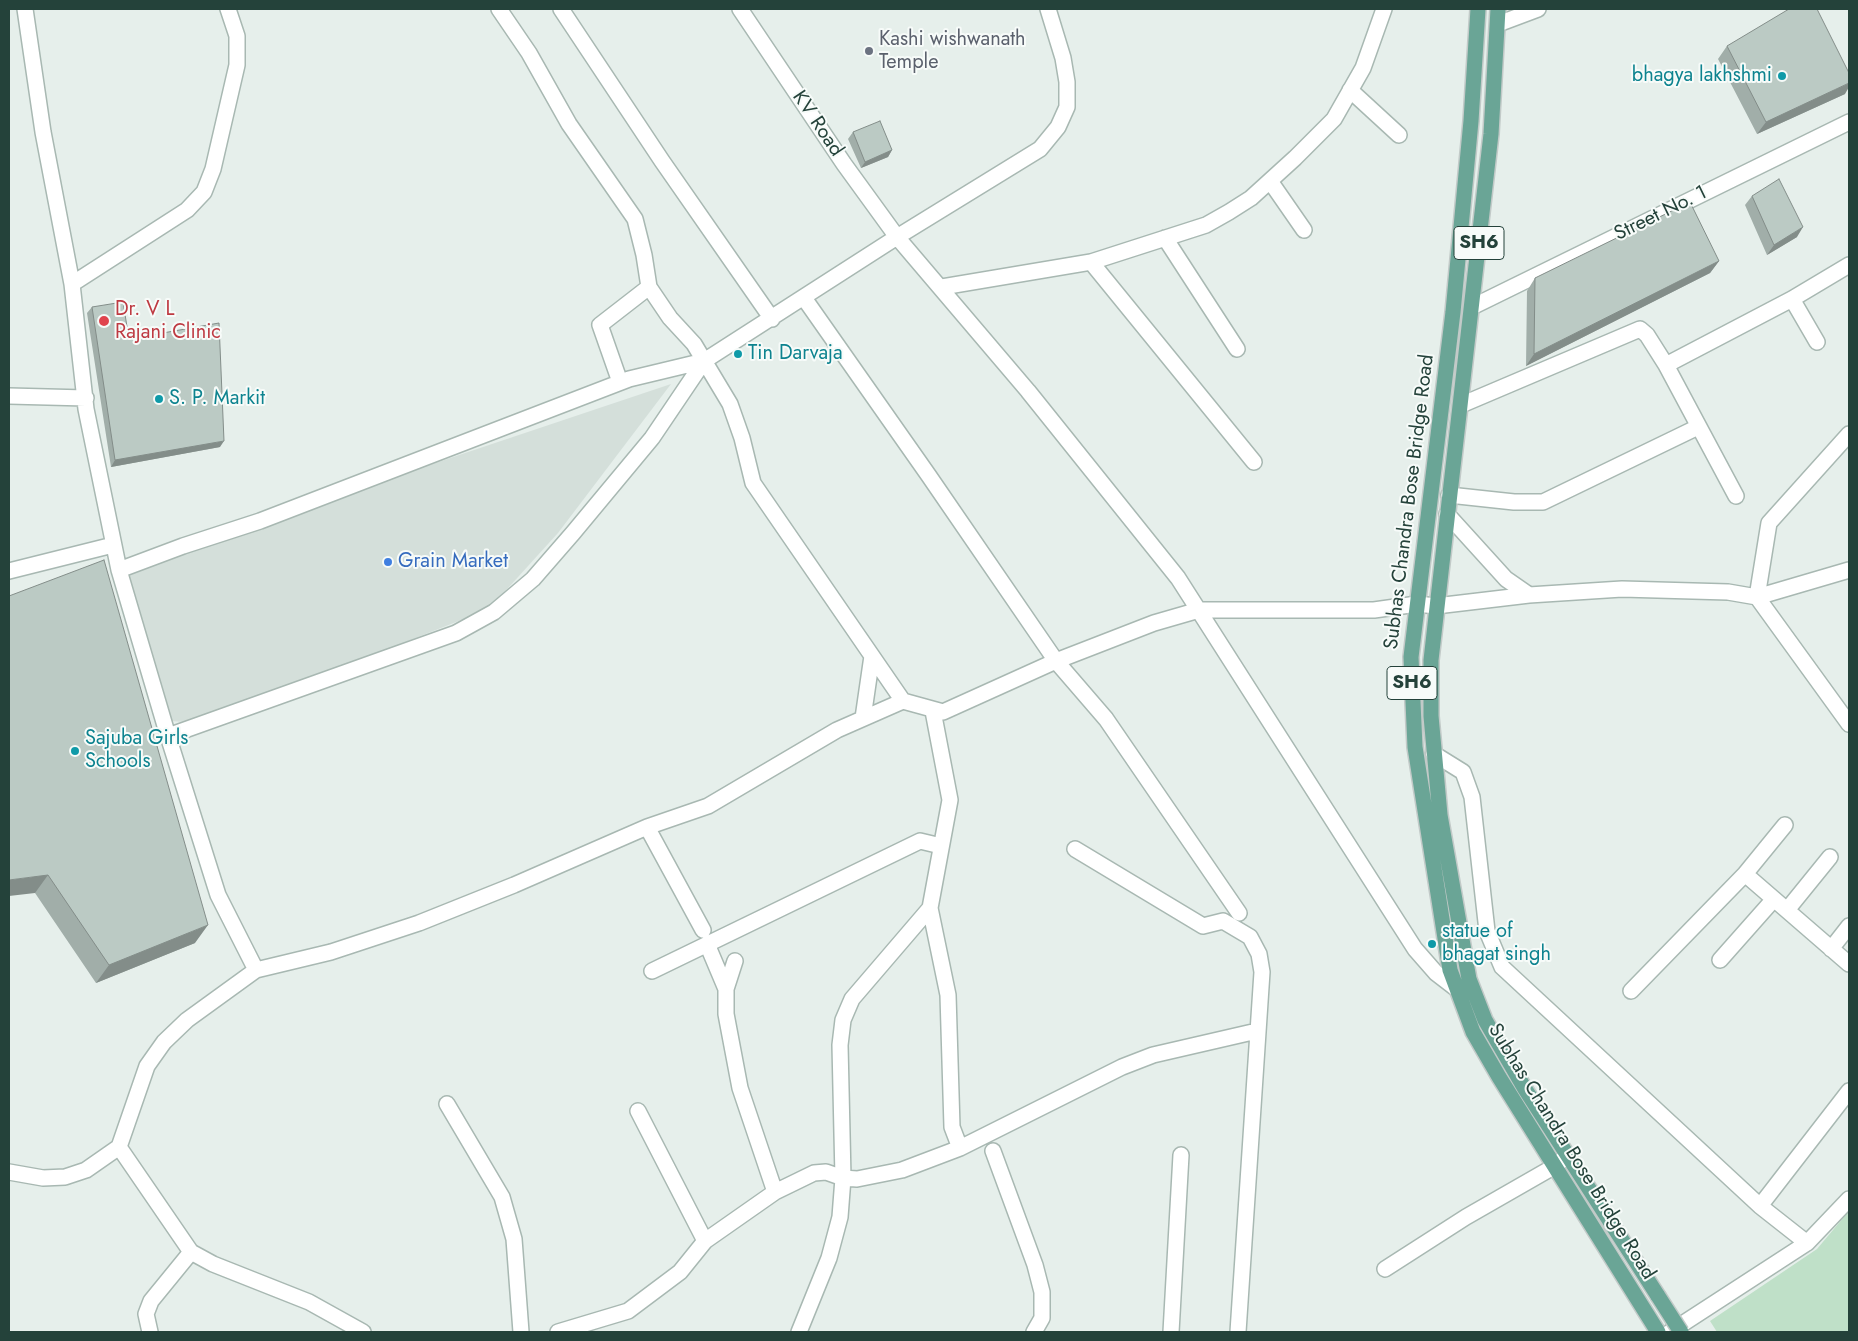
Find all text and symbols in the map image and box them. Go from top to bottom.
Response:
place label: Kashi wishwanath Temple [879,28,1026,75]
marker: Kashi wishwanath Temple [863,45,875,57]
place label: bhagya lakhshmi [1632,64,1772,88]
marker: bhagya lakhshmi [1776,70,1788,82]
street label: KV Road [786,87,848,161]
street label: Street No. 1 [1611,181,1711,247]
road number: SH6 [1454,227,1504,260]
place label: Dr. V L Rajani Clinic [115,298,221,345]
marker: Dr. V L Rajani Clinic [97,314,111,328]
place label: Tin Darvaja [748,342,843,366]
marker: Tin Darvaja [732,348,744,360]
street label: Subhas Chandra Bose Bridge Road [1380,353,1440,651]
place label: S. P. Markit [169,387,265,411]
marker: S. P. Markit [153,393,165,405]
place label: Grain Market [398,550,508,574]
marker: Grain Market [382,556,394,568]
road number: SH6 [1387,666,1437,700]
place label: Sajuba Girls Schools [85,727,188,774]
marker: Sajuba Girls Schools [69,745,81,757]
place label: statue of bhagat singh [1442,920,1551,967]
marker: statue of bhagat singh [1426,938,1438,950]
street label: Subhas Chandra Bose Bridge Road [1482,1020,1660,1284]

